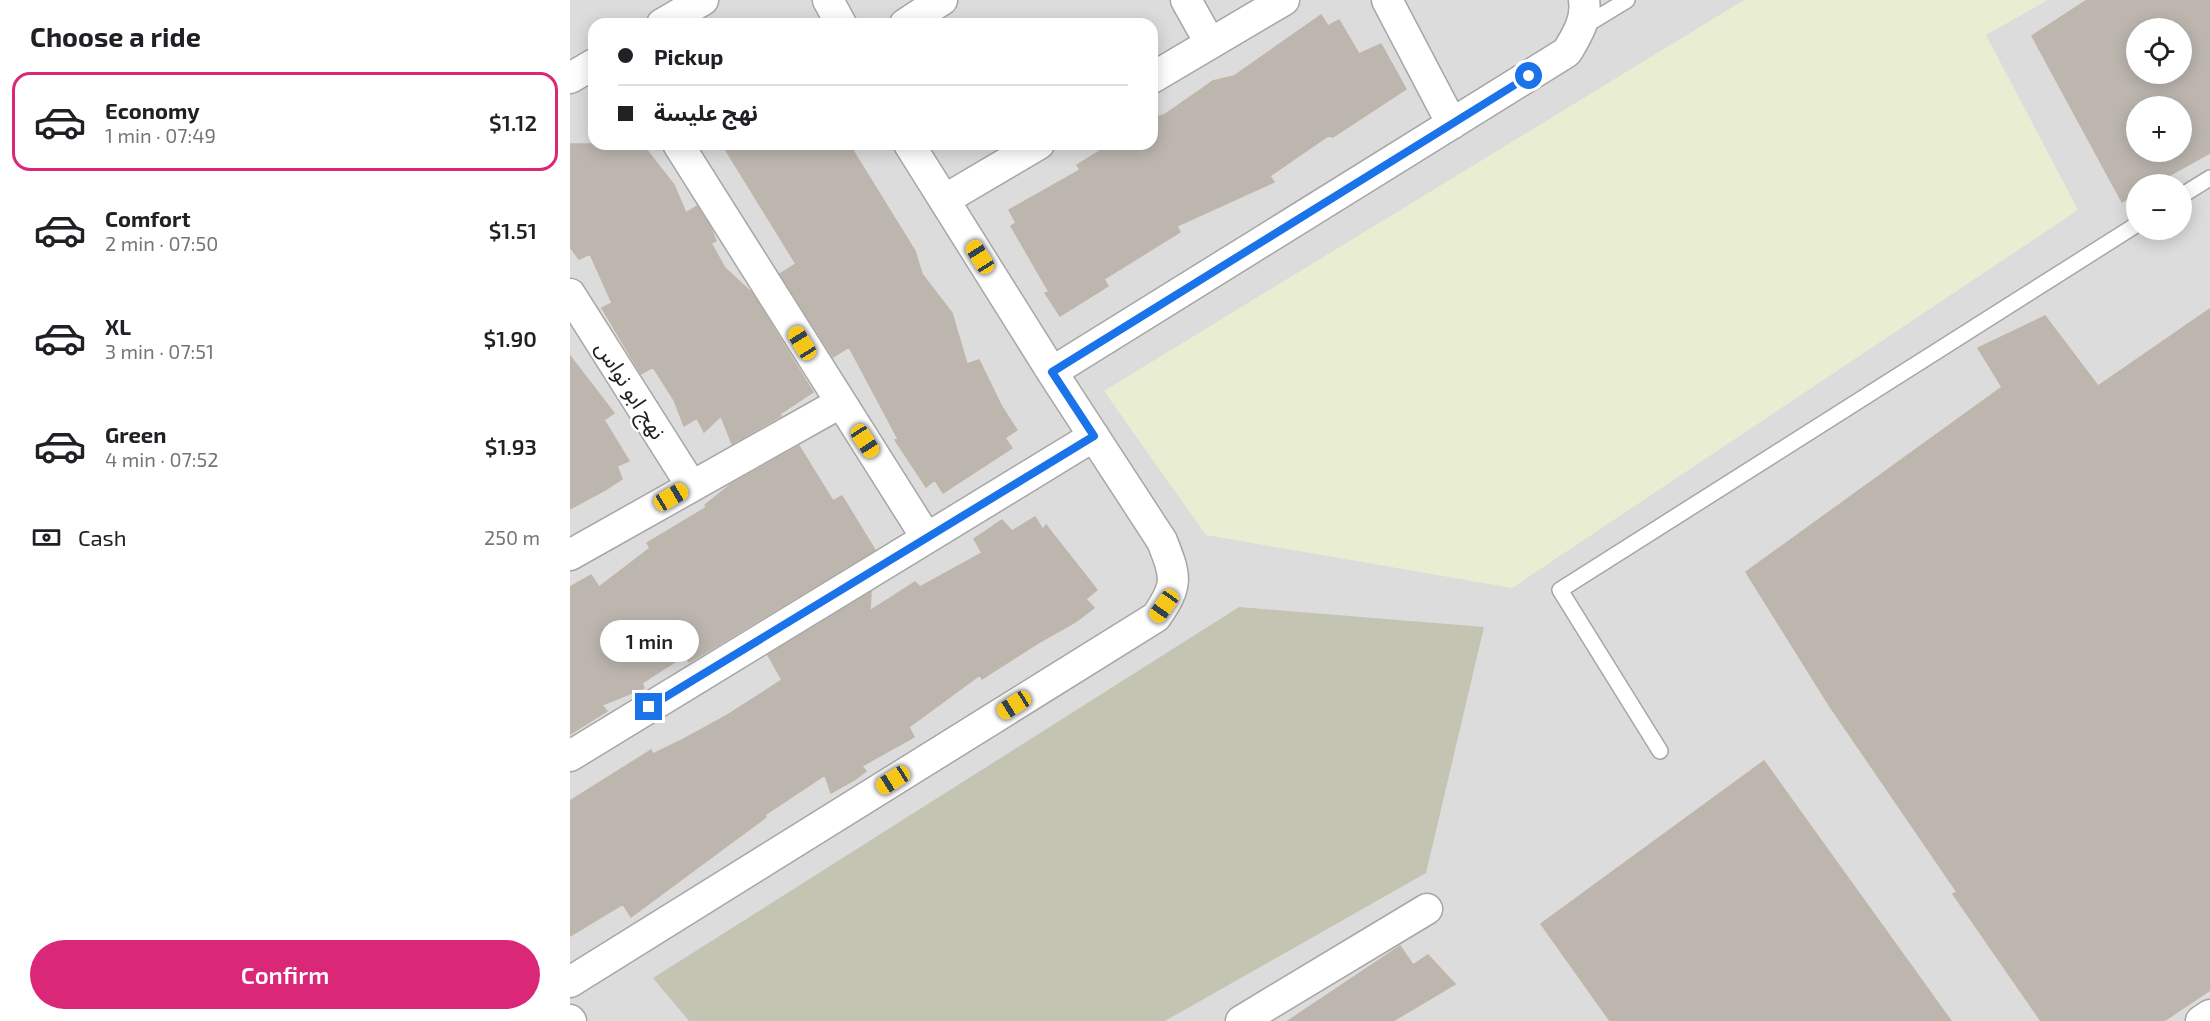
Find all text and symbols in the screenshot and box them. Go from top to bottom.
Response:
map controls [2126,18,2192,240]
button: locate [2126,18,2192,84]
text: Choose a ride [30,20,201,52]
text: Pickup [654,43,723,69]
route start [1515,62,1542,89]
icon: car [33,95,87,149]
button: + [2126,96,2192,162]
text: Economy [105,97,200,123]
text: نهج عليسة [654,99,758,125]
text: $1.12 [489,109,537,135]
text: 1 min · 07:49 [105,123,216,147]
button: − [2126,174,2192,240]
icon: car [33,203,87,257]
text: Comfort [105,205,190,231]
text: $1.51 [489,217,537,243]
text: 2 min · 07:50 [105,231,218,255]
car [963,237,997,277]
icon: car [33,311,87,365]
text: XL [105,313,131,339]
car [785,323,819,363]
text: $1.90 [484,325,537,351]
street label: نهج ابو نواس [587,336,672,446]
text: 3 min · 07:51 [105,339,214,363]
icon: car [33,419,87,473]
text: Green [105,421,167,447]
car [848,421,882,461]
text: $1.93 [485,433,537,459]
text: 4 min · 07:52 [105,447,218,471]
car [651,480,691,514]
icon: cash [30,521,63,554]
text: Cash [78,524,127,550]
text: 250 m [484,525,540,549]
car [1146,586,1182,626]
callout: 1 min [599,620,698,662]
text: 1 min [626,629,673,653]
car [994,688,1034,722]
route end [635,693,662,720]
car [873,763,913,797]
button: Confirm [30,940,540,1009]

